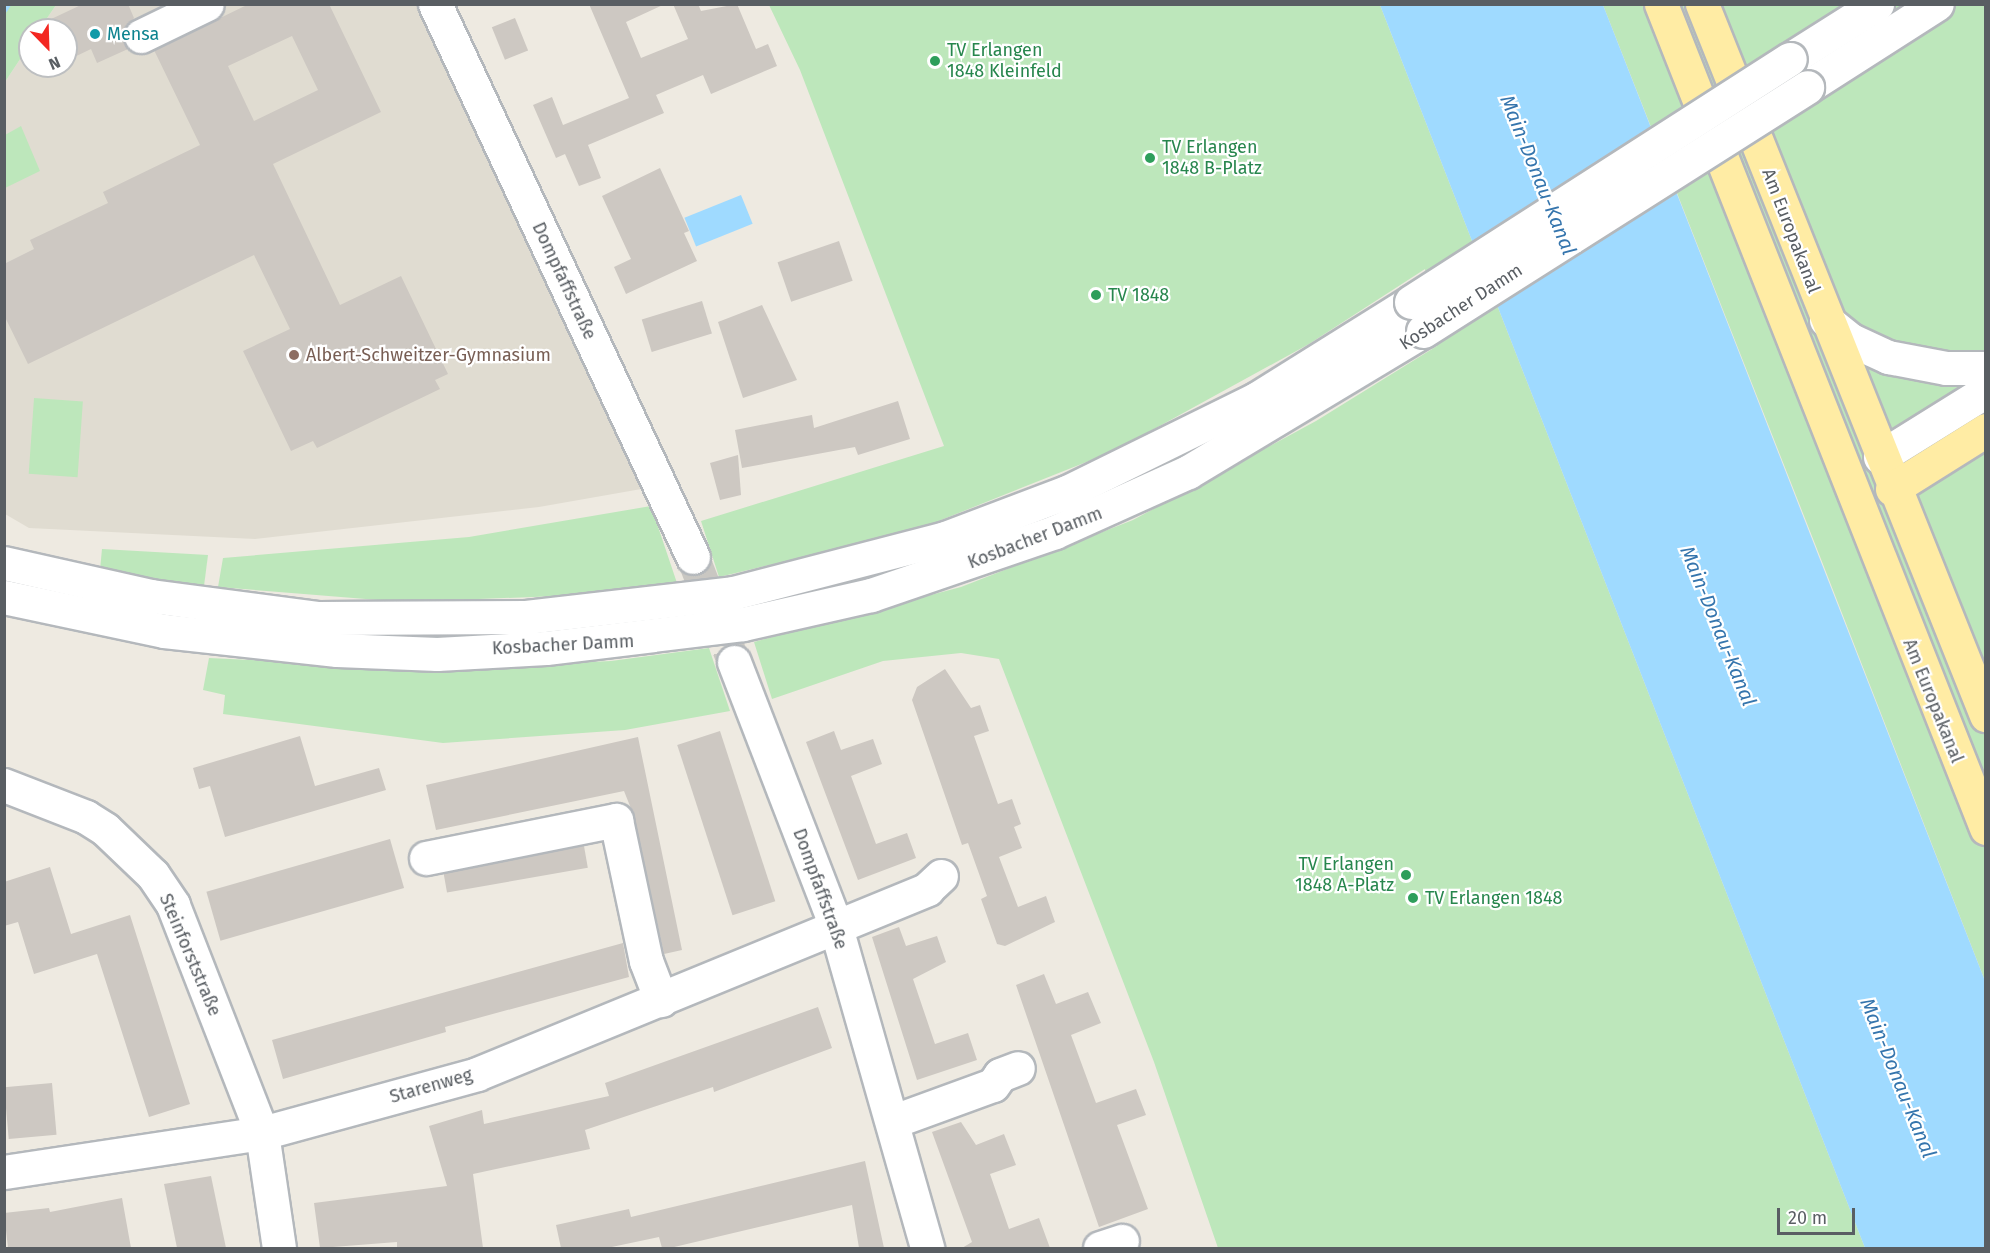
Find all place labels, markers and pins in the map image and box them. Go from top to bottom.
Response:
place label: Mensa [107,23,159,45]
marker: Mensa [88,27,102,41]
place label: TV Erlangen 1848 Kleinfeld [947,40,1062,82]
marker: TV Erlangen 1848 Kleinfeld [928,54,942,68]
place label: TV Erlangen 1848 B-Platz [1162,137,1262,180]
marker: TV Erlangen 1848 B-Platz [1143,151,1157,165]
place label: TV 1848 [1108,284,1169,306]
marker: TV 1848 [1089,288,1103,302]
place label: Albert-Schweitzer-Gymnasium [306,344,551,366]
marker: Albert-Schweitzer-Gymnasium [287,348,301,362]
place label: TV Erlangen 1848 A-Platz [1295,854,1394,896]
marker: TV Erlangen 1848 A-Platz [1399,868,1413,882]
place label: TV Erlangen 1848 [1425,887,1562,909]
marker: TV Erlangen 1848 [1406,891,1420,905]

